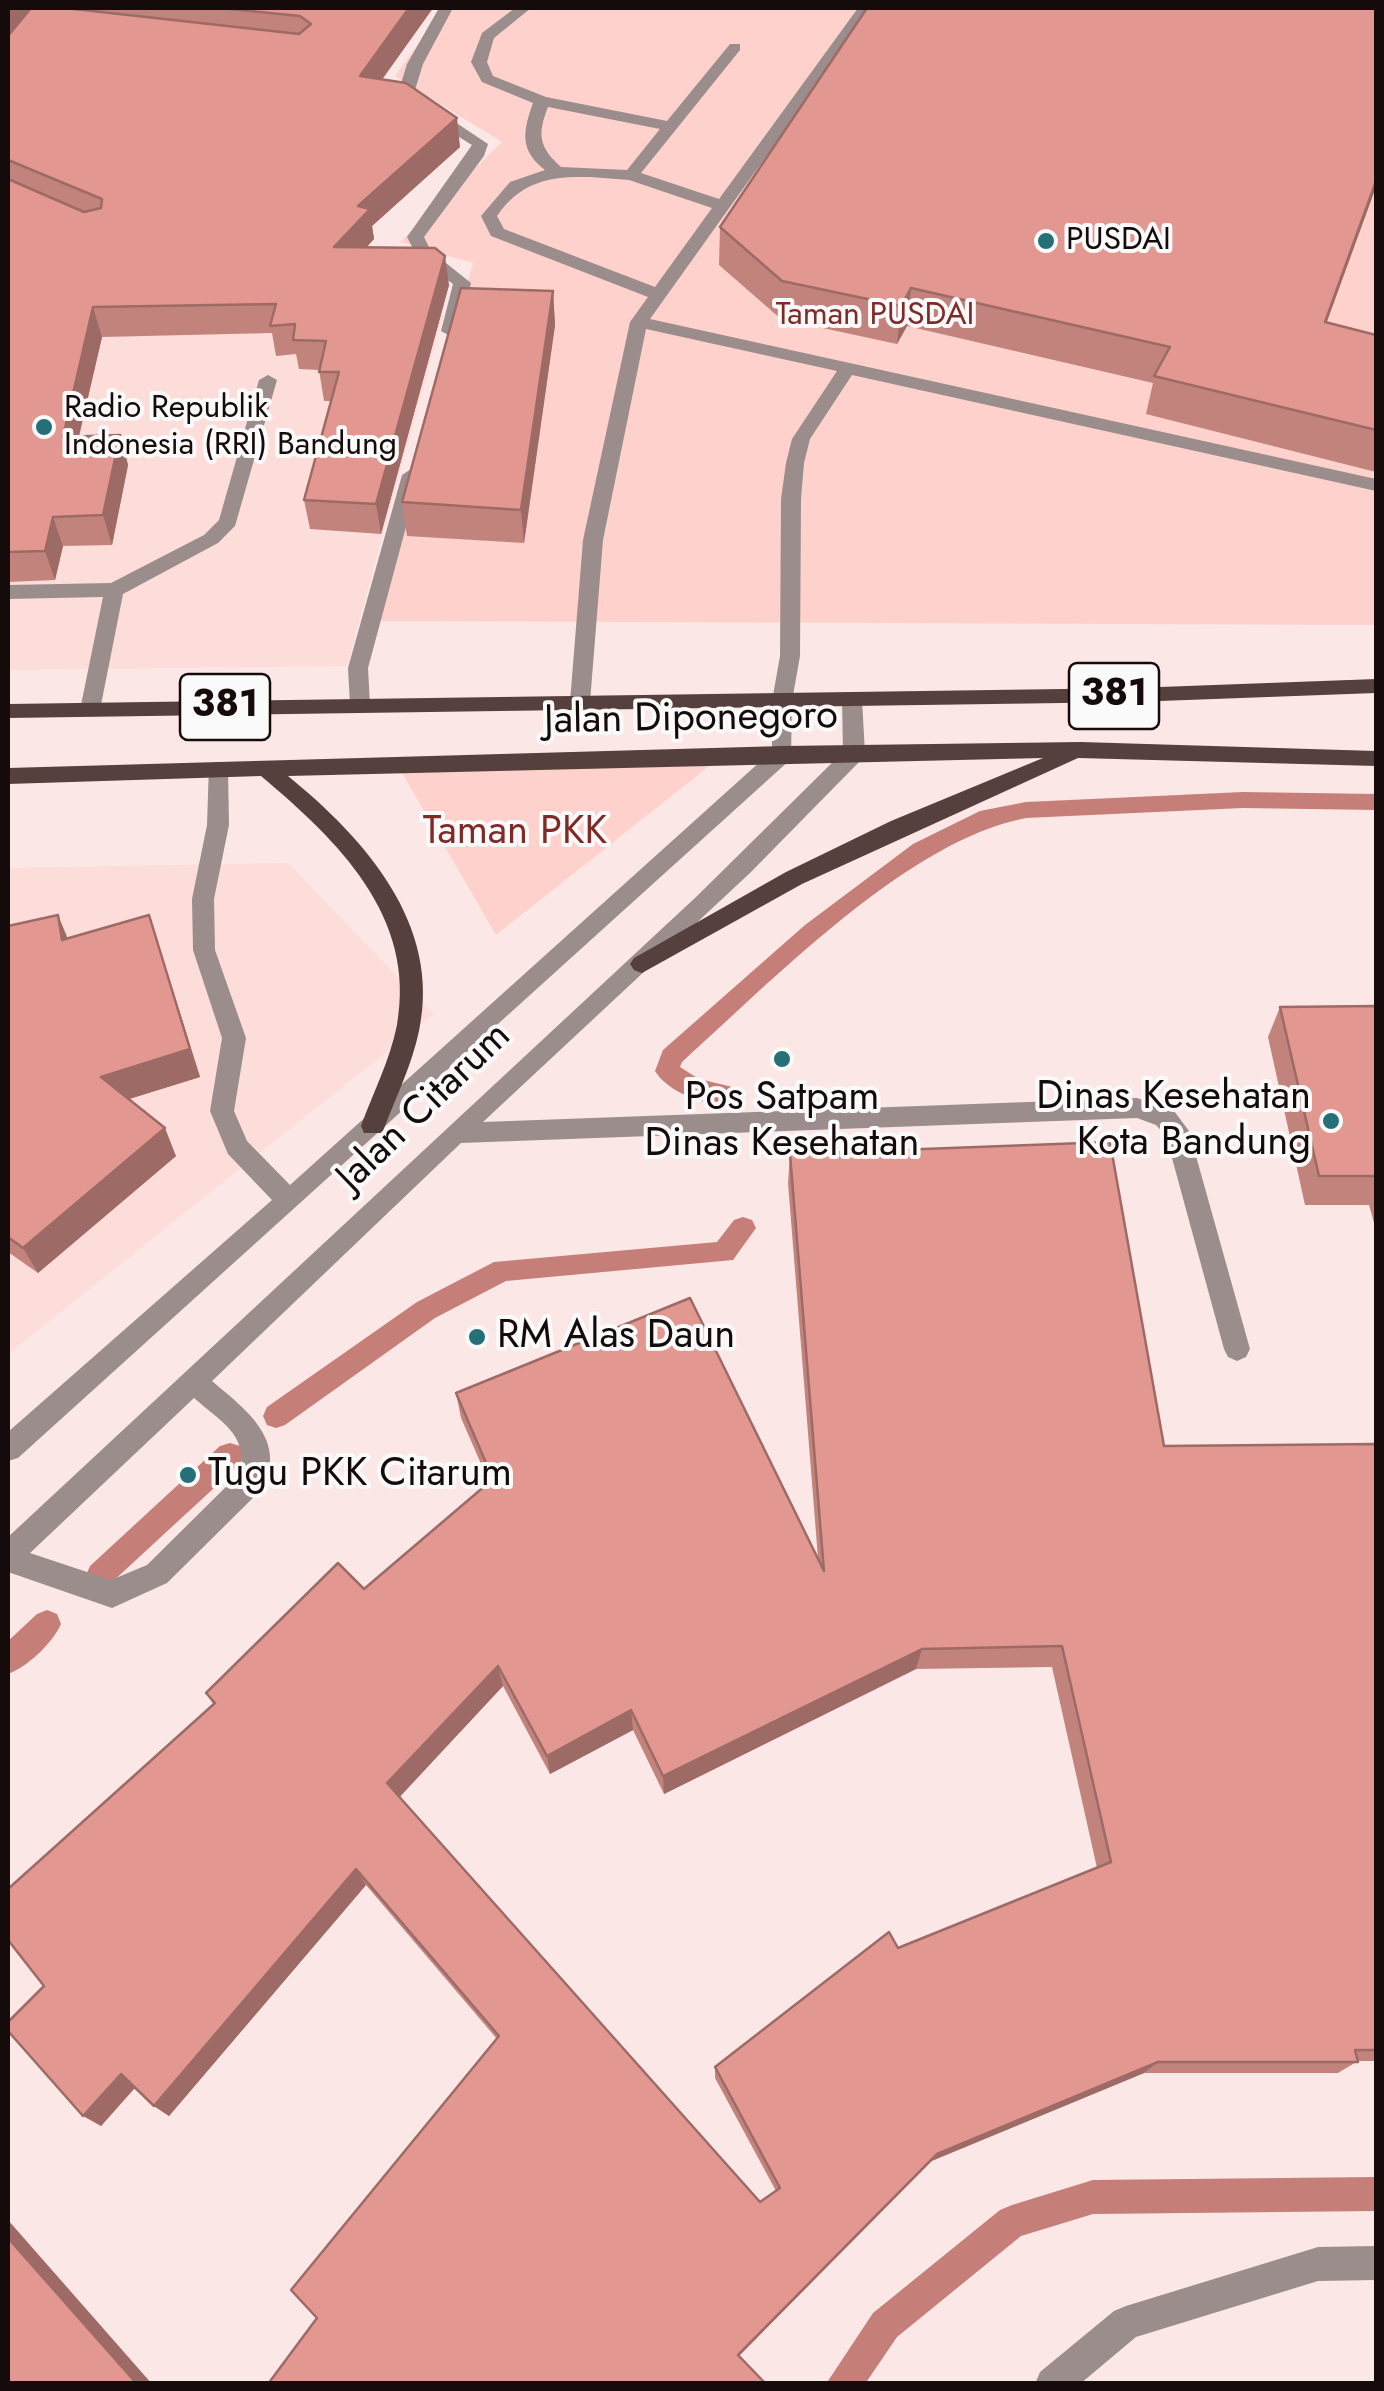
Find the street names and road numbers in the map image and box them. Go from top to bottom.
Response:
road number: 381 [1069,663,1159,729]
road number: 381 [180,674,270,740]
street label: Jalan Diponegoro [544,693,838,747]
street label: Jalan Citarum [328,1013,522,1203]

